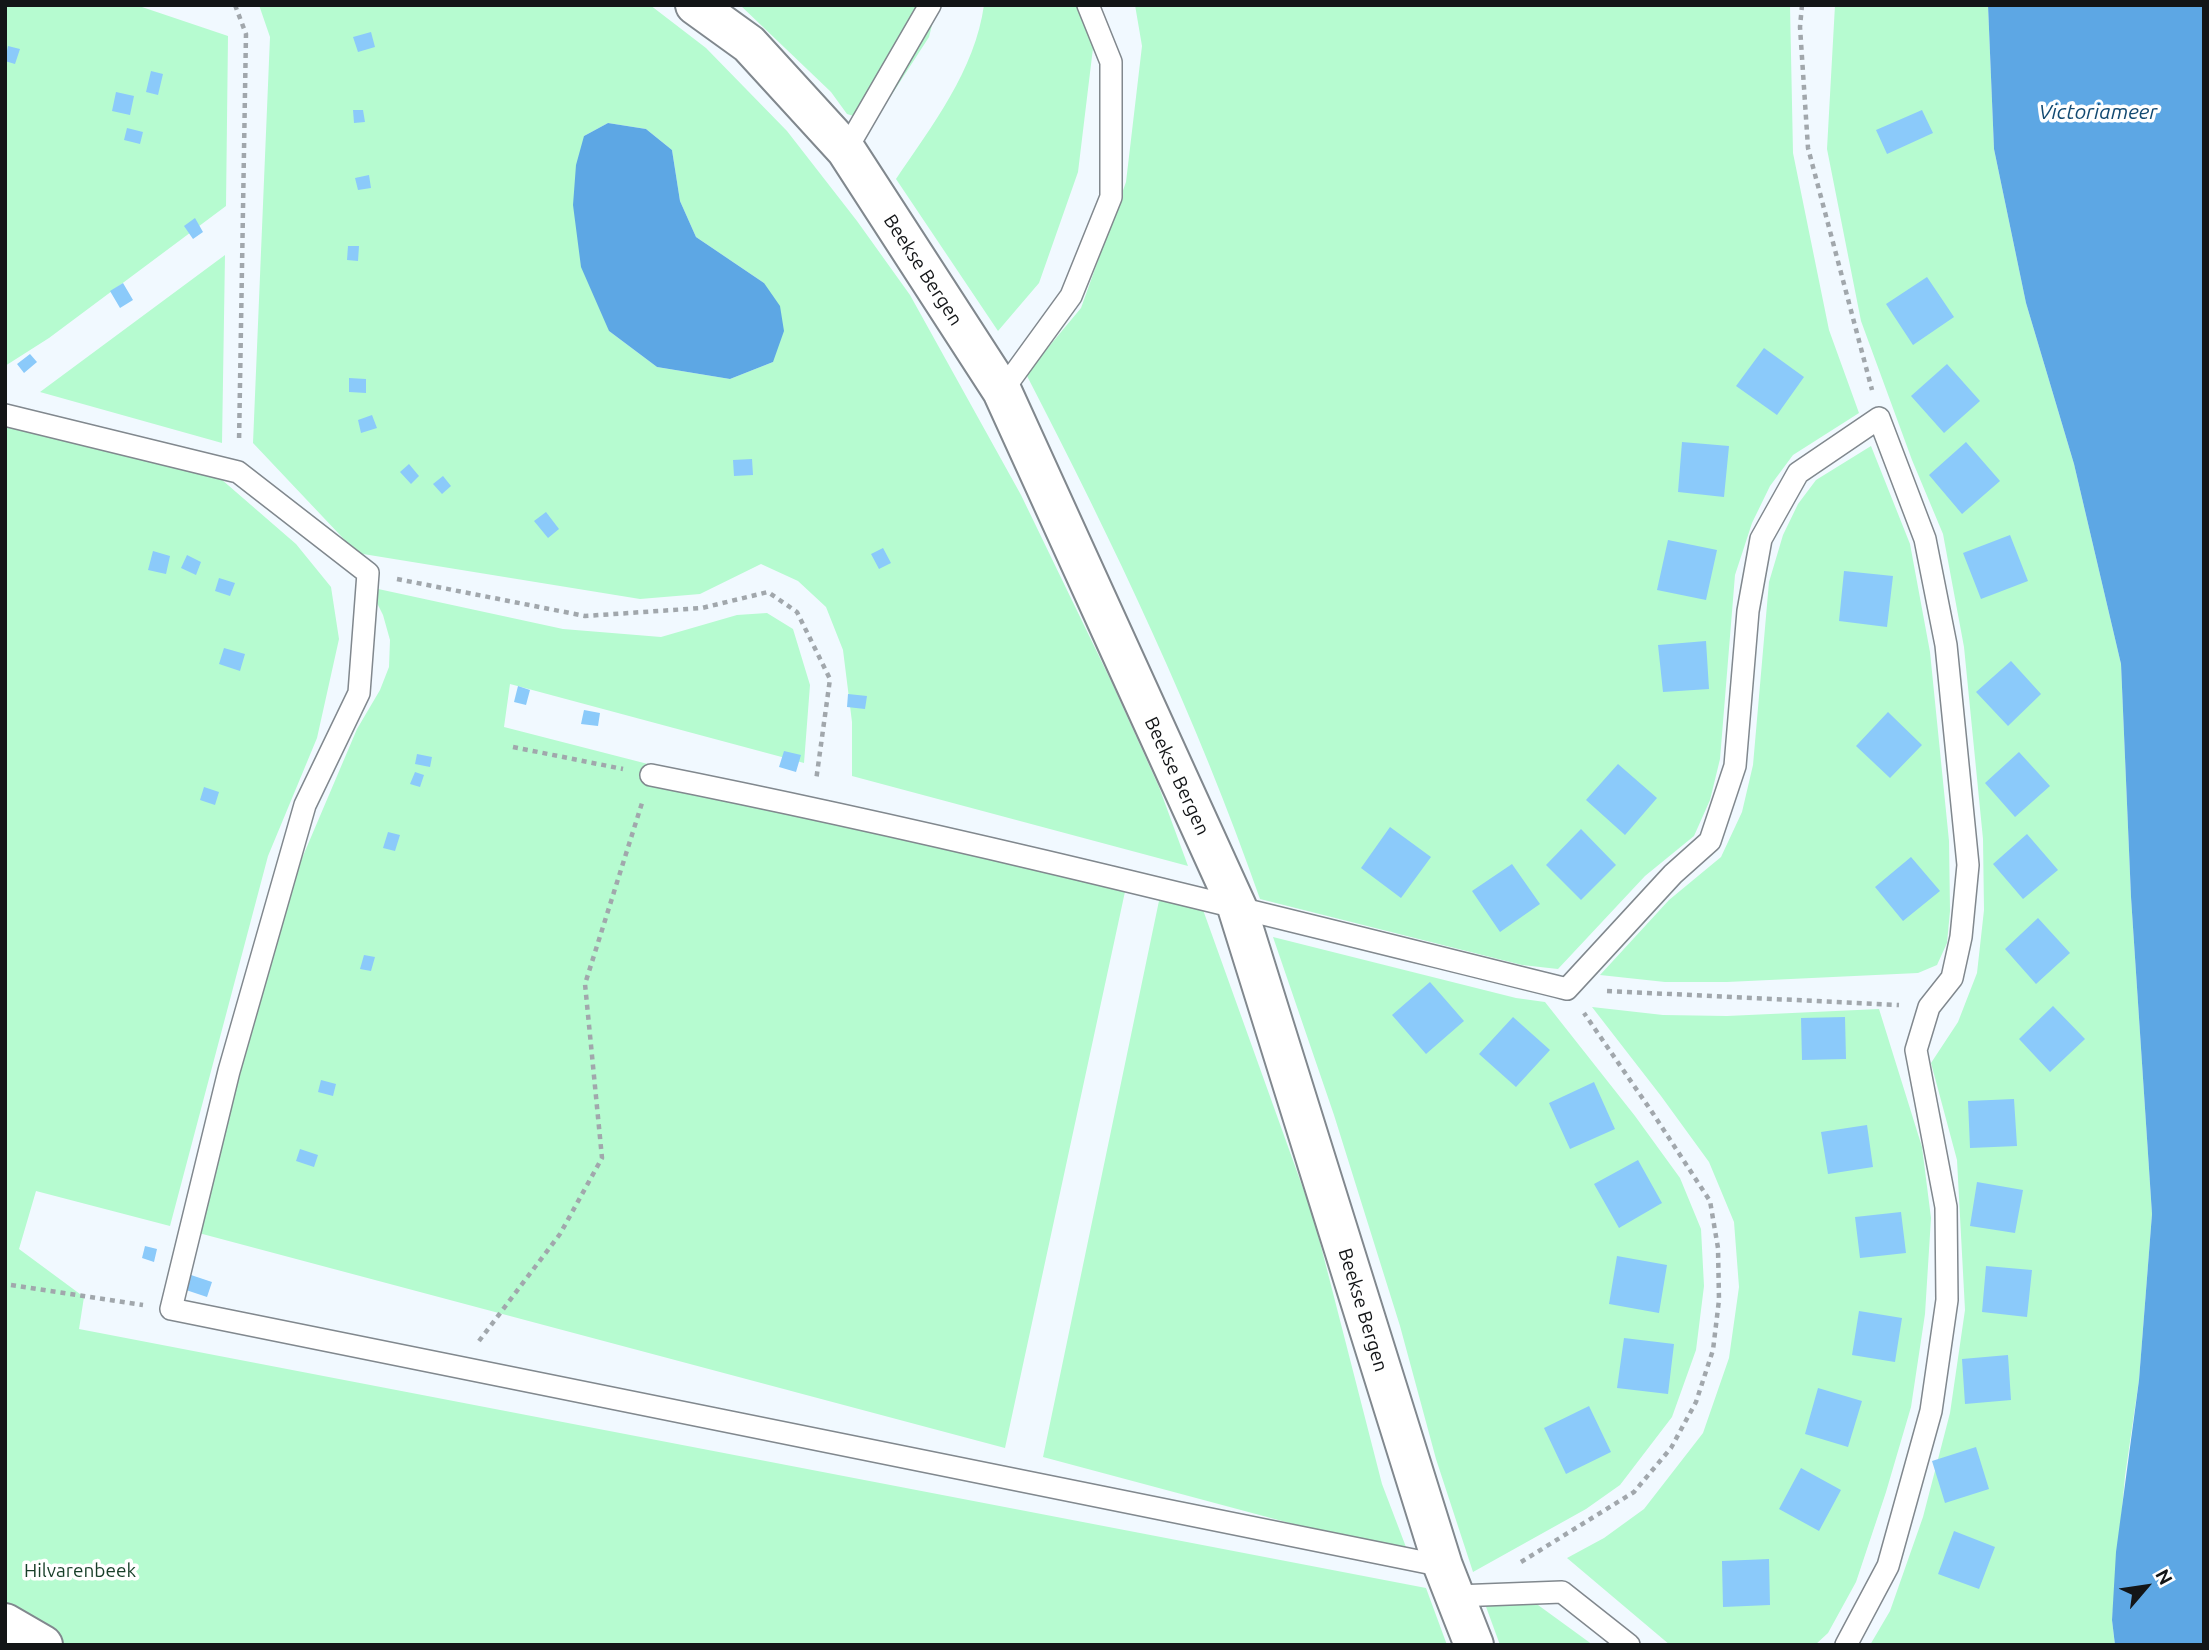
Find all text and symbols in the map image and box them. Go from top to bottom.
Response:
water label: Victoriameer [2039,99,2157,125]
street label: Beekse Bergen [879,210,967,330]
street label: Beekse Bergen [1140,713,1214,839]
street label: Beekse Bergen [1333,1246,1393,1374]
north arrow [2111,1552,2181,1622]
park label: Hilvarenbeek [24,1560,136,1582]
text: N [2151,1565,2177,1588]

